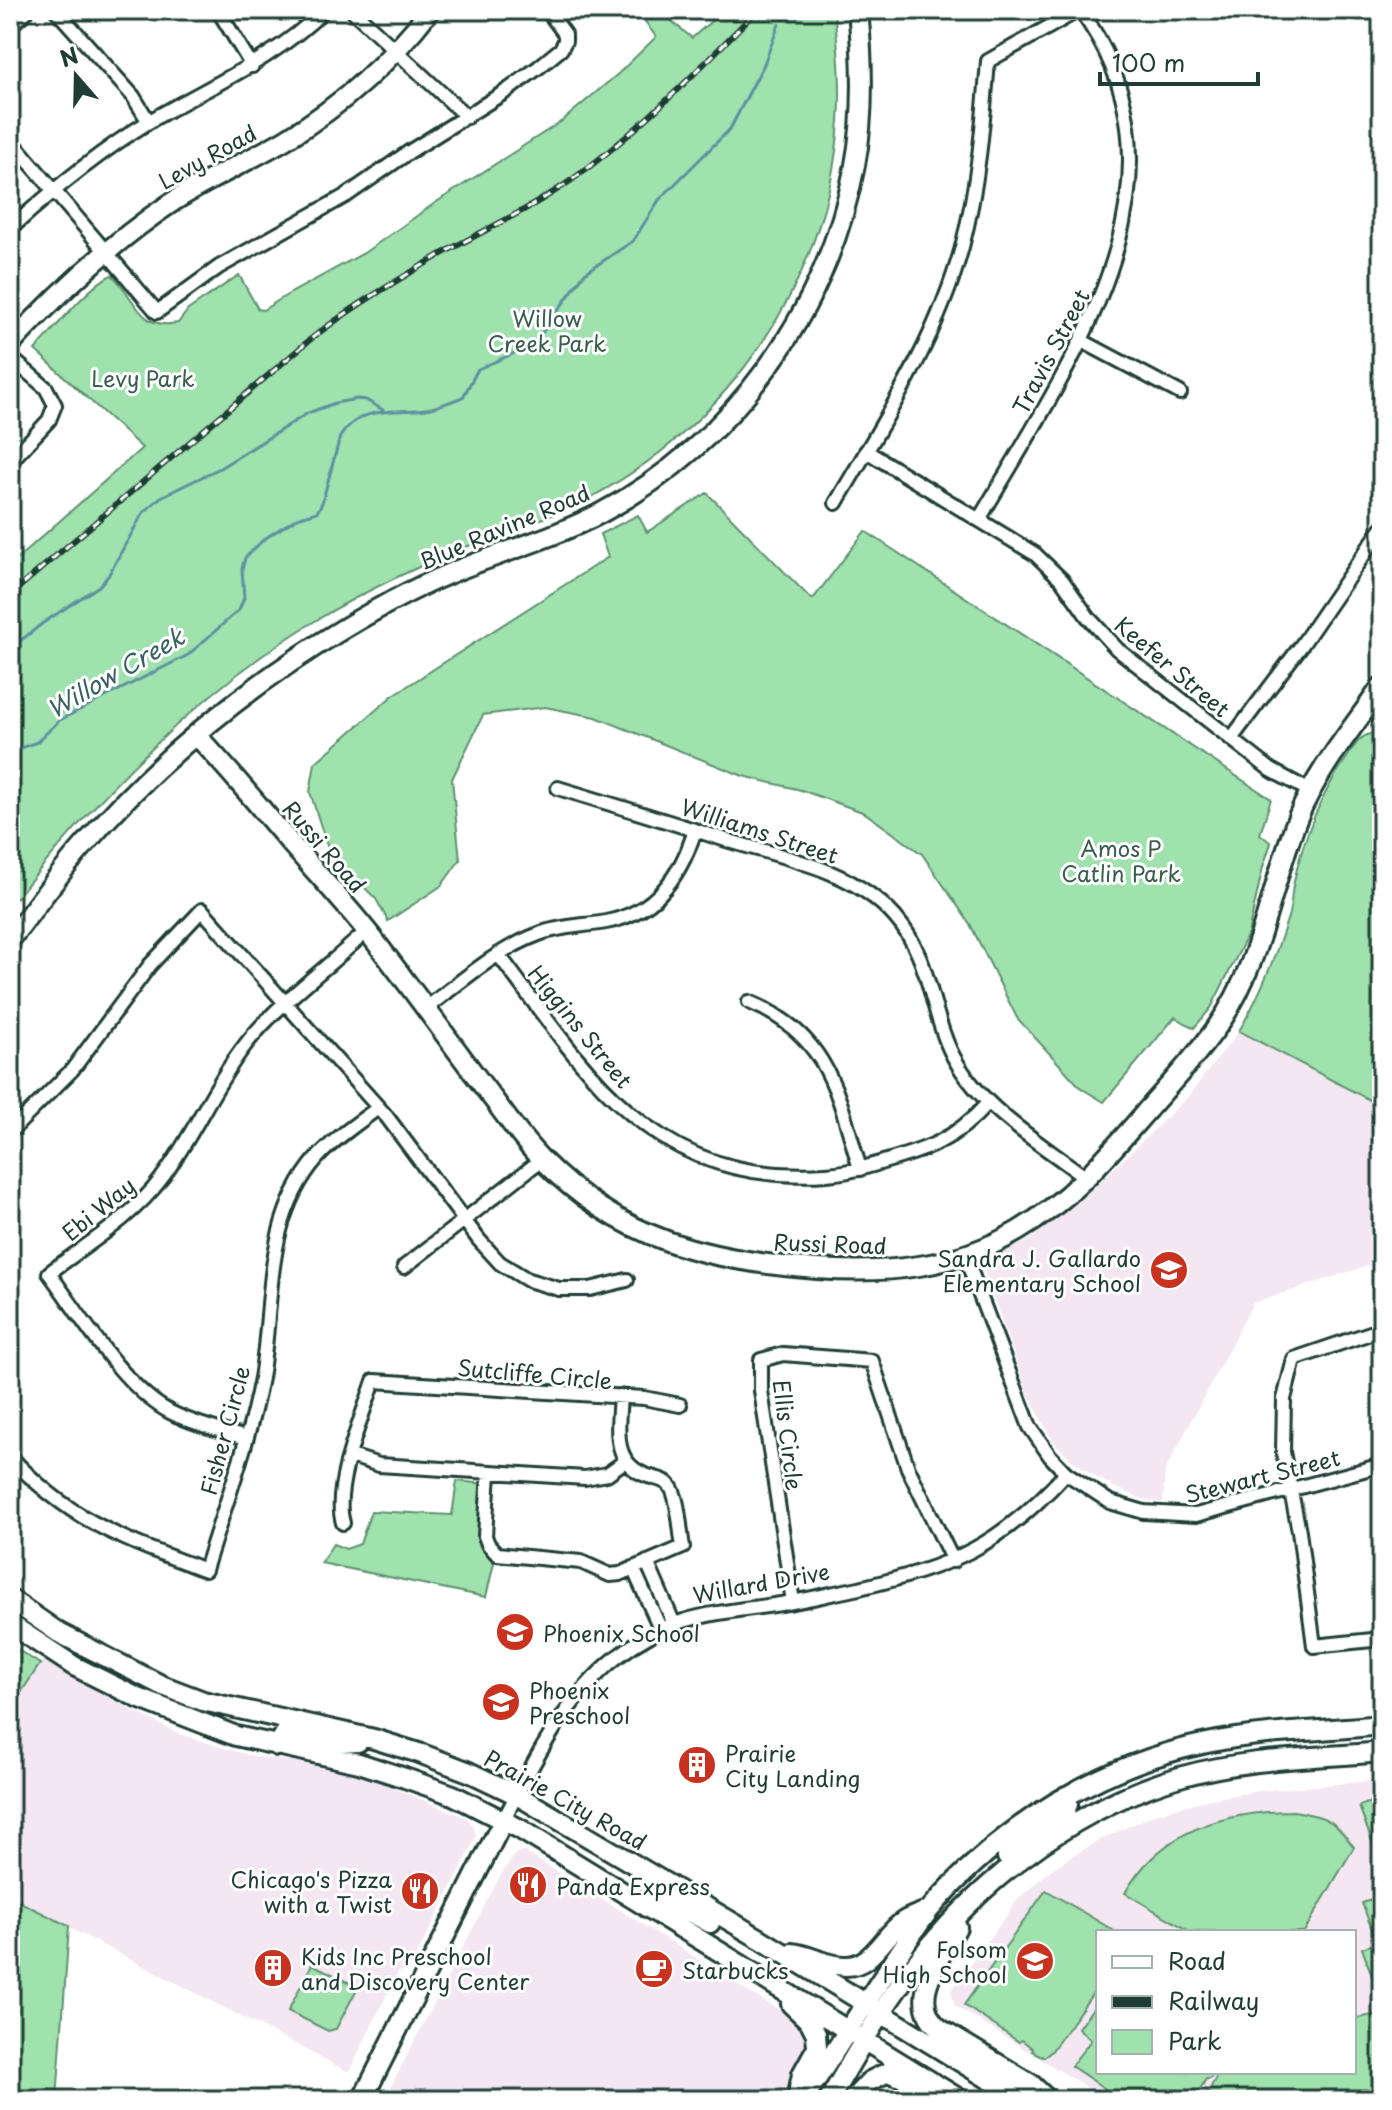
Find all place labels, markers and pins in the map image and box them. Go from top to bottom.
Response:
place label: Sandra J. Gallardo Elementary School [937,1241,1141,1299]
school or university icon: Sandra J. Gallardo Elementary School [1148,1249,1190,1291]
school or university icon: Phoenix School [494,1611,536,1653]
place label: Phoenix School [543,1616,700,1649]
place label: Phoenix Preschool [529,1673,630,1731]
school or university icon: Phoenix Preschool [480,1681,522,1723]
place label: Prairie City Landing [725,1736,861,1794]
building icon: Prairie City Landing [676,1744,718,1786]
place label: Chicago's Pizza with a Twist [231,1862,392,1920]
restaurant icon: Panda Express [507,1864,549,1906]
place label: Panda Express [556,1869,710,1902]
restaurant icon: Chicago's Pizza with a Twist [399,1870,441,1912]
place label: Folsom High School [883,1932,1007,1990]
place label: Kids Inc Preschool and Discovery Center [301,1939,530,1997]
school or university icon: Folsom High School [1014,1940,1056,1982]
building icon: Kids Inc Preschool and Discovery Center [252,1947,294,1989]
cafe icon: Starbucks [633,1948,675,1990]
place label: Starbucks [682,1953,789,1986]

